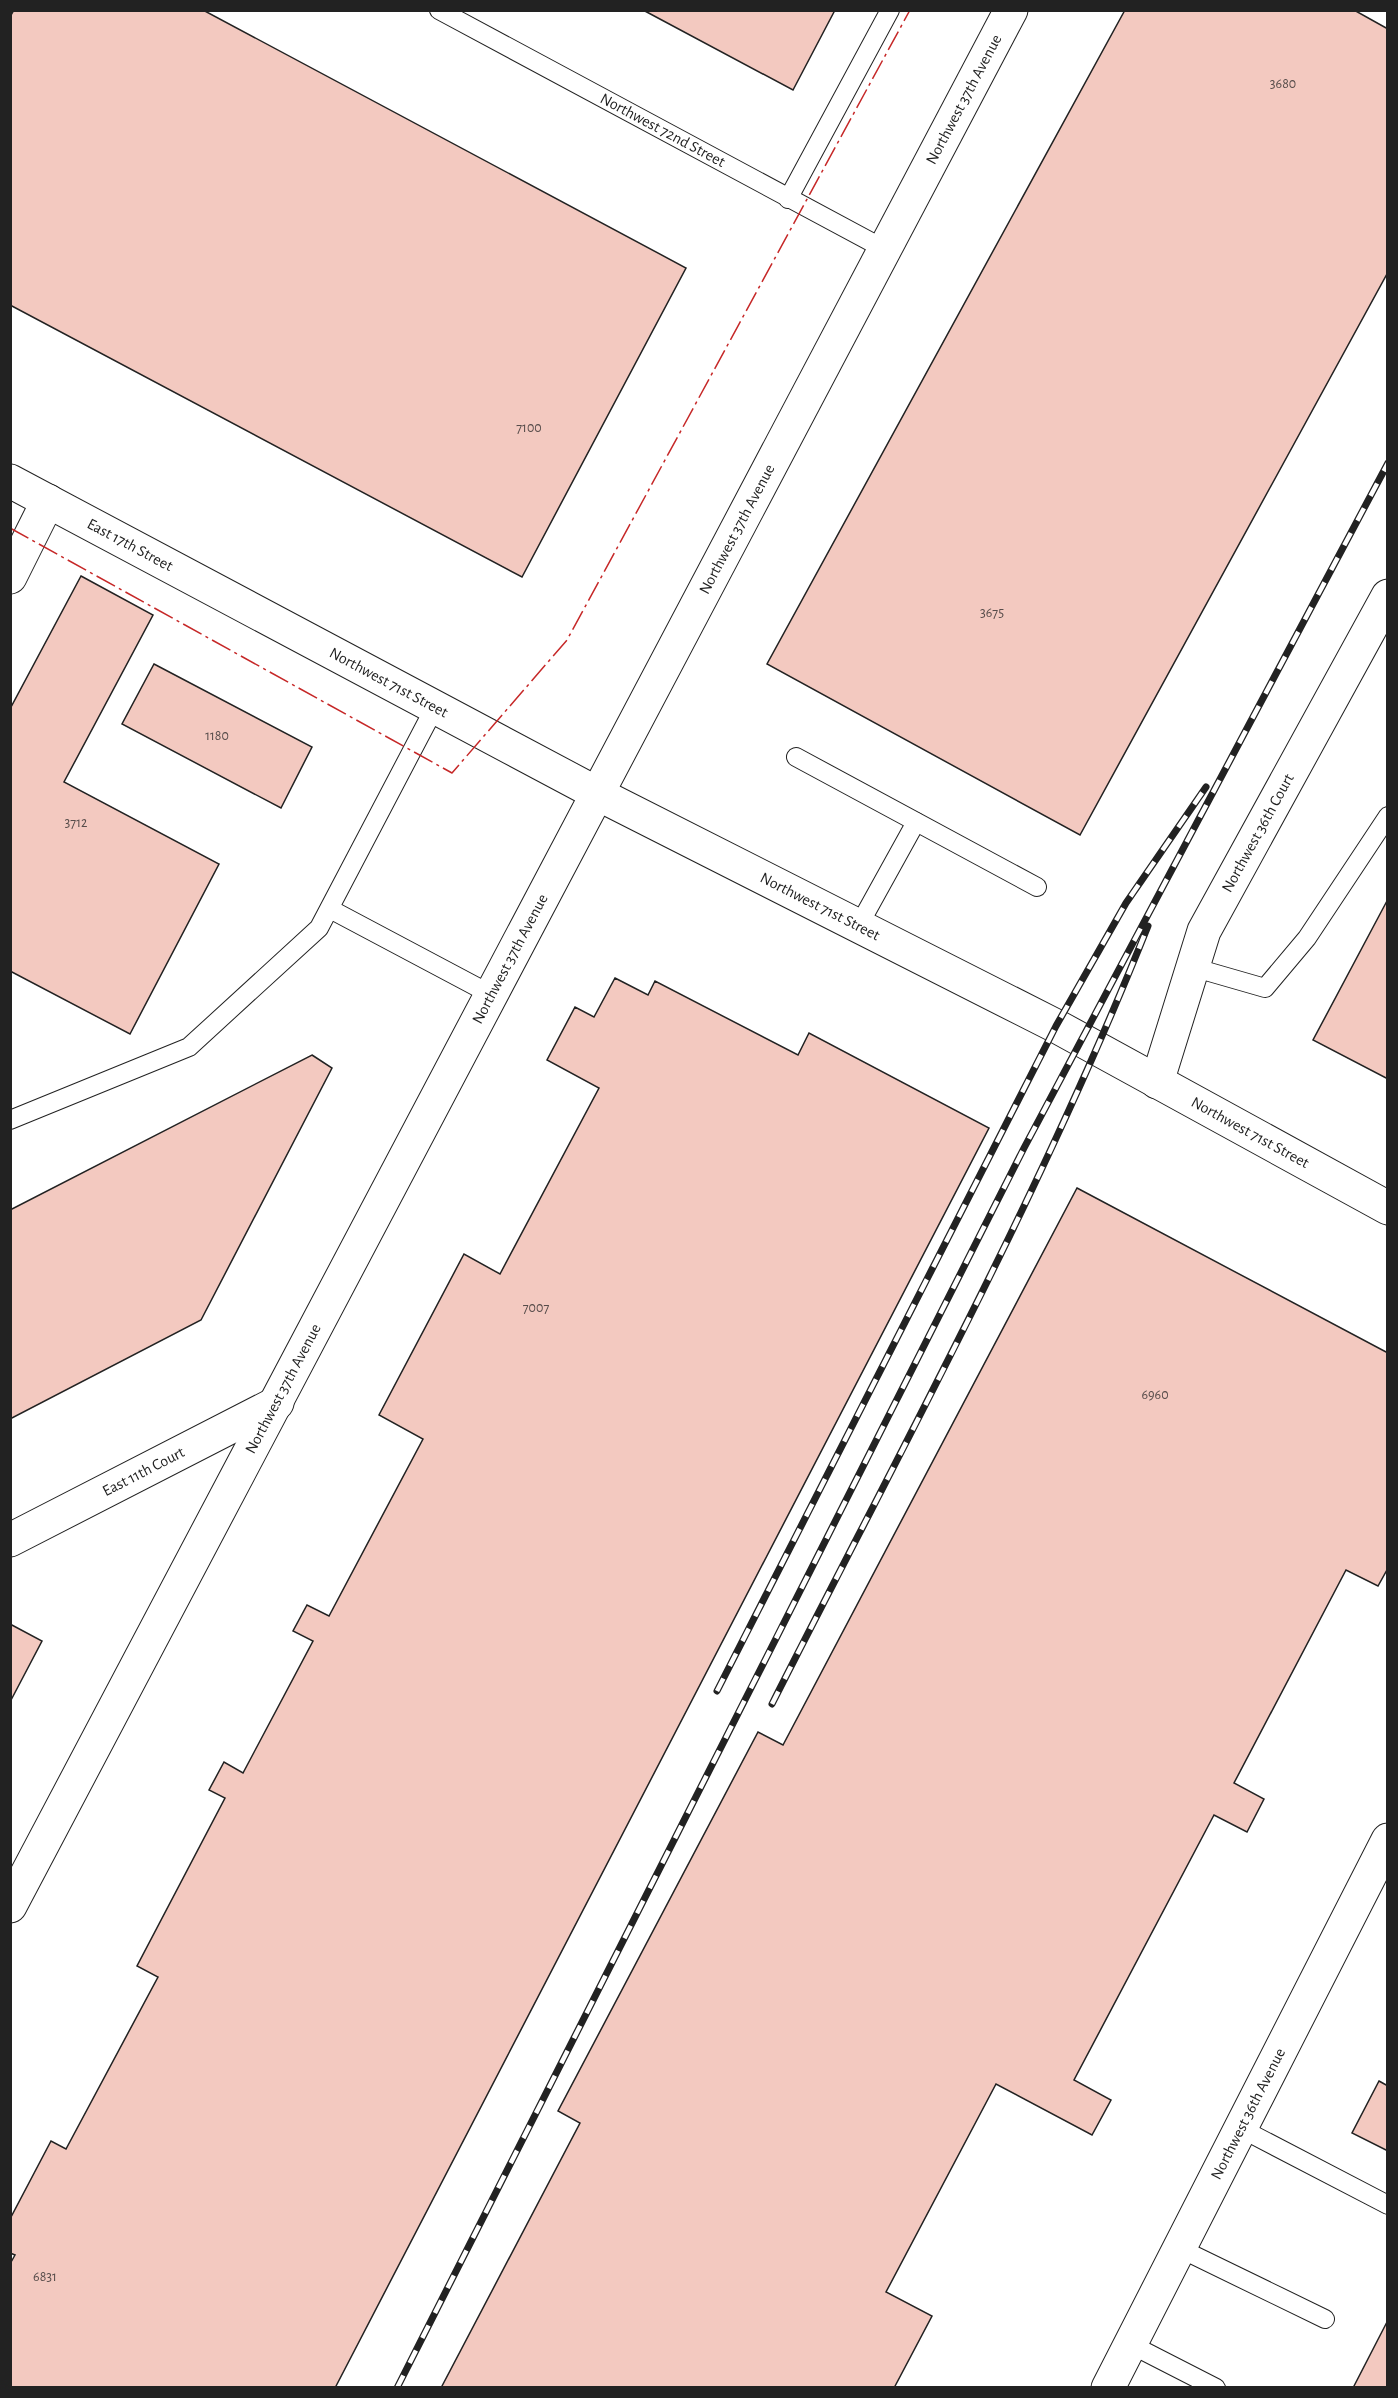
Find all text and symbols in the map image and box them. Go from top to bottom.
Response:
street label: Northwest 37th Avenue [923,32,1005,167]
house number: 3680 [1270,77,1296,91]
street label: Northwest 72nd Street [598,90,728,170]
house number: 7100 [516,421,542,435]
street label: Northwest 37th Avenue [696,462,778,597]
street label: East 17th Street [85,516,176,574]
house number: 3675 [980,606,1004,620]
street label: Northwest 71st Street [327,645,451,721]
house number: 1180 [205,729,229,743]
street label: Northwest 36th Court [1219,771,1297,895]
house number: 3712 [65,816,87,830]
street label: Northwest 71st Street [758,870,882,943]
street label: Northwest 37th Avenue [469,891,551,1026]
street label: Northwest 71st Street [1189,1094,1312,1171]
house number: 7007 [523,1301,549,1315]
street label: Northwest 37th Avenue [242,1321,324,1456]
house number: 6960 [1141,1388,1169,1402]
street label: East 11th Court [100,1444,187,1499]
street label: Northwest 36th Avenue [1208,2045,1288,2182]
house number: 6831 [33,2270,57,2284]

